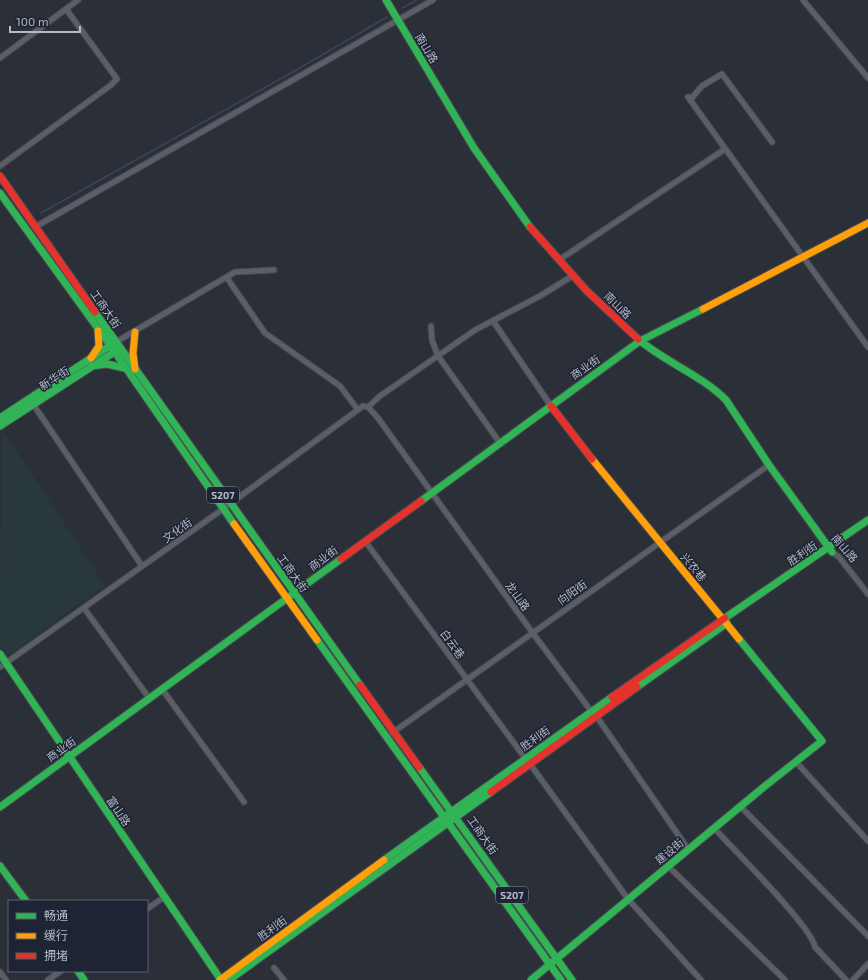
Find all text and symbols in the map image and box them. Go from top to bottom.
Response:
scale bar [10,8,80,34]
text: 100 m [16,14,48,28]
street label: 南山路 [413,31,441,65]
street label: 工商大街 [88,287,124,331]
street label: 南山路 [602,289,634,321]
street label: 商业街 [568,352,602,382]
street label: 新华街 [37,364,71,392]
road number: S207 [207,487,239,503]
street label: 文化街 [160,515,194,545]
street label: 南山路 [829,531,861,565]
street label: 胜利街 [785,538,819,568]
street label: 商业街 [306,543,340,573]
street label: 兴农巷 [678,550,710,584]
street label: 工商大街 [275,551,311,595]
street label: 向阳街 [555,577,589,607]
street label: 龙山路 [503,579,533,613]
street label: 白云巷 [438,627,468,661]
street label: 胜利街 [518,723,552,753]
street label: 商业街 [44,734,78,764]
street label: 富山路 [104,794,134,828]
street label: 工商大街 [465,813,501,857]
street label: 建设街 [652,835,686,867]
road number: S207 [496,887,528,903]
legend [8,900,148,972]
text: 畅通 [44,908,68,922]
street label: 胜利街 [255,913,289,943]
text: 缓行 [44,928,68,942]
text: 拥堵 [44,948,68,962]

